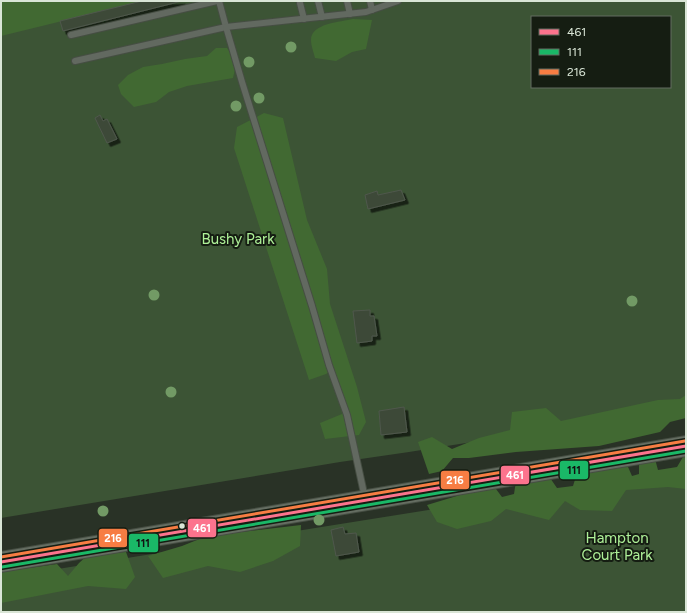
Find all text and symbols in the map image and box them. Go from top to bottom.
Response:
legend [531,16,671,88]
text: 461 [567,25,586,39]
text: 111 [567,45,582,59]
text: 216 [567,65,586,79]
park label: Bushy Park [202,230,275,248]
line badge: 111 [559,460,589,480]
text: 111 [567,464,581,477]
line badge: 461 [500,465,530,485]
text: 461 [506,469,524,482]
line badge: 216 [440,470,470,490]
text: 216 [446,474,464,487]
line badge: 461 [187,518,217,538]
unlabelled marker [177,521,187,531]
text: 461 [193,522,211,535]
line badge: 216 [98,528,128,548]
park label: Hampton Court Park [582,529,653,564]
text: 216 [104,532,122,545]
line badge: 111 [128,533,159,553]
text: 111 [136,537,150,550]

